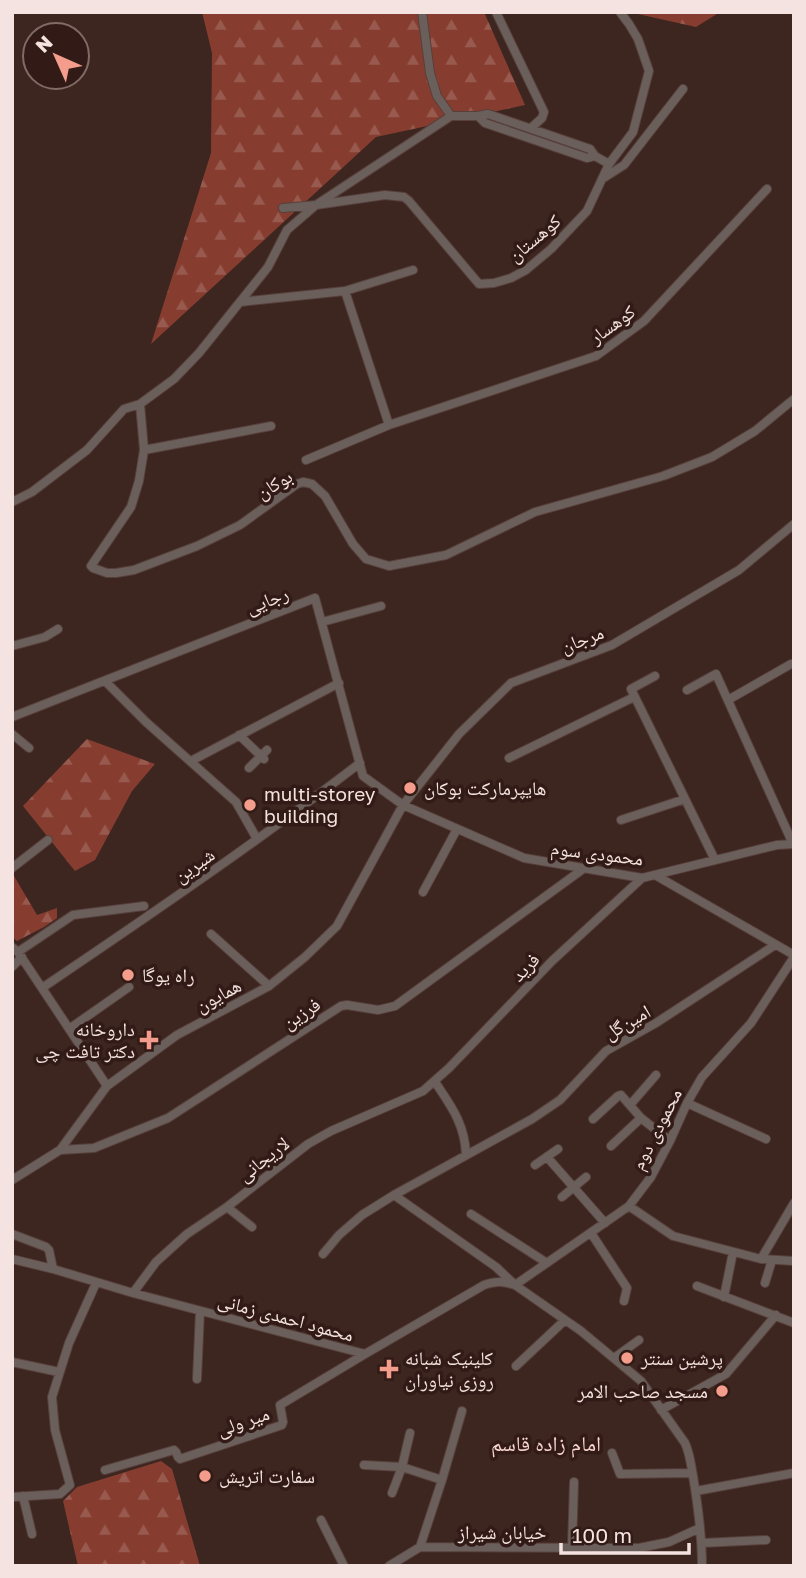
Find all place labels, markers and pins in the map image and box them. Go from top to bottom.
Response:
place label: هایپرمارکت بوکان [424,776,546,800]
marker: هایپرمارکت بوکان [402,780,418,796]
place label: multi-storey building [264,782,376,827]
marker: multi-storey building [242,797,258,813]
place label: راه یوگا [142,963,194,987]
marker: راه یوگا [120,967,136,983]
place label: داروخانه دکتر تافت چی [35,1017,135,1063]
marker: داروخانه دکتر تافت چی [141,1032,157,1048]
place label: کلینیک شبانه روزی نیاوران [405,1346,494,1392]
place label: پرشین سنتر [640,1346,723,1370]
marker: پرشین سنتر [619,1350,635,1366]
marker: کلینیک شبانه روزی نیاوران [379,1359,399,1379]
place label: مسجد صاحب الامر [577,1379,708,1403]
marker: مسجد صاحب الامر [714,1383,730,1399]
place label: سفارت اتریش [219,1464,315,1488]
marker: سفارت اتریش [197,1468,213,1484]

